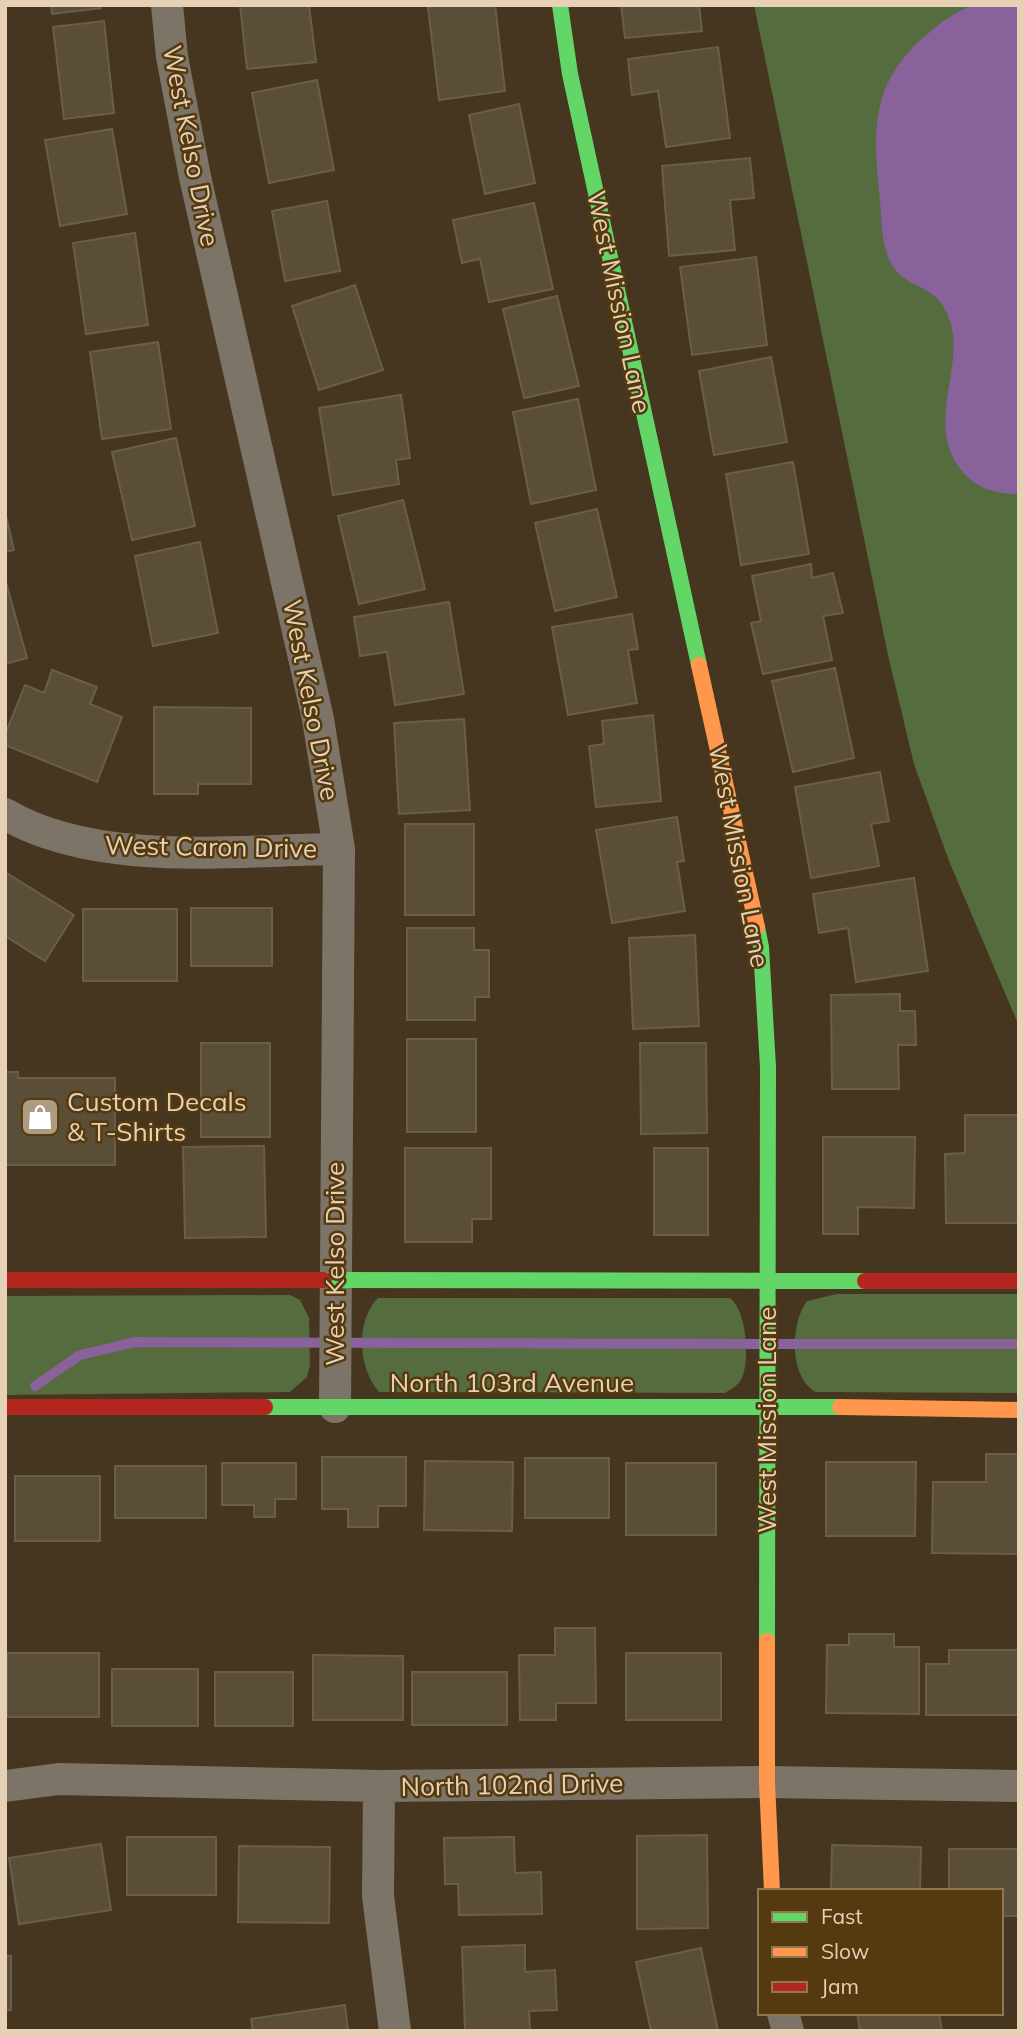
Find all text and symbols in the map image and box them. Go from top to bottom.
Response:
street label: West Kelso Drive [156,43,227,249]
street label: West Mission Lane [580,188,659,416]
street label: West Kelso Drive [276,597,347,803]
street label: West Mission Lane [702,741,777,970]
street label: West Caron Drive [105,828,317,865]
place label: Custom Decals & T-Shirts [67,1085,247,1148]
shop icon: Custom Decals & T-Shirts [19,1096,61,1138]
street label: West Kelso Drive [318,1162,351,1366]
street label: West Mission Lane [750,1307,783,1533]
street label: North 103rd Avenue [390,1366,634,1399]
street label: North 102nd Drive [400,1766,624,1803]
legend [758,1889,1003,2015]
text: Fast [821,1903,863,1929]
text: Slow [821,1938,869,1964]
text: Jam [821,1973,859,1999]

